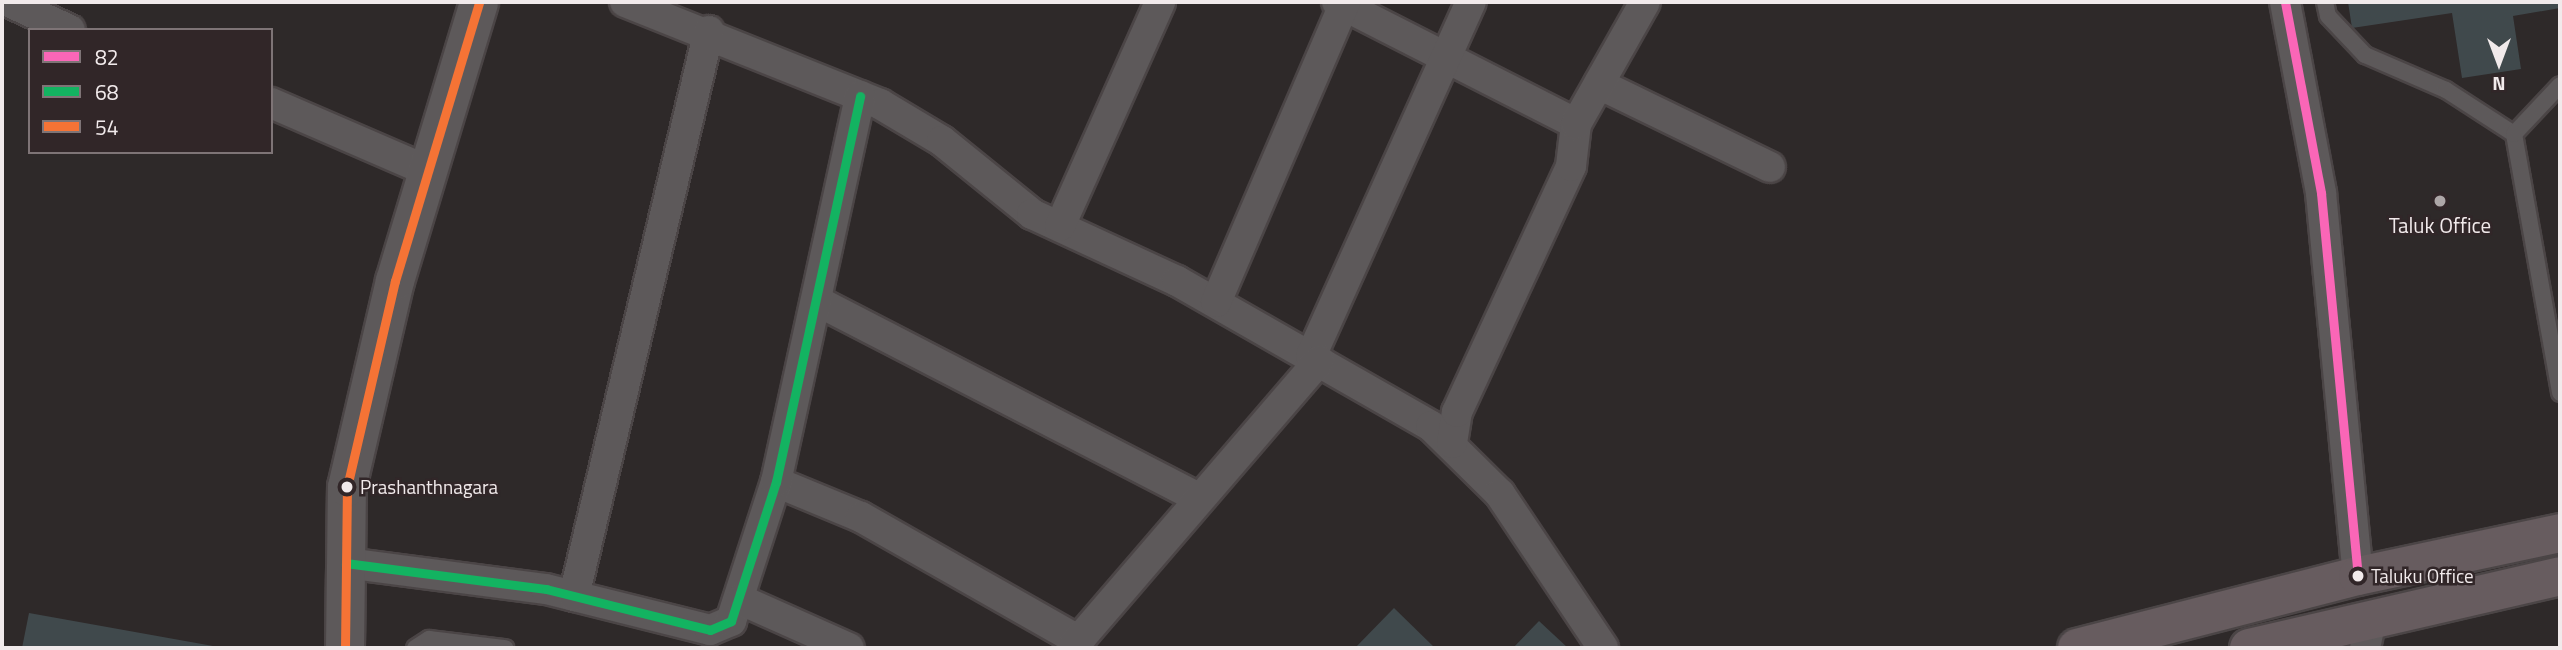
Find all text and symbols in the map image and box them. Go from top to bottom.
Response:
legend [28,28,273,154]
north arrow [2464,28,2534,98]
text: 82 [95,41,119,73]
text: N [2492,70,2506,99]
text: 68 [95,76,119,108]
text: 54 [95,111,119,143]
marker: Taluk Office [2432,193,2448,209]
place label: Taluk Office [2389,212,2491,238]
place label: Prashanthnagara [360,476,498,498]
marker: Prashanthnagara [340,480,354,494]
place label: Taluku Office [2371,565,2474,587]
marker: Taluku Office [2351,569,2365,583]

